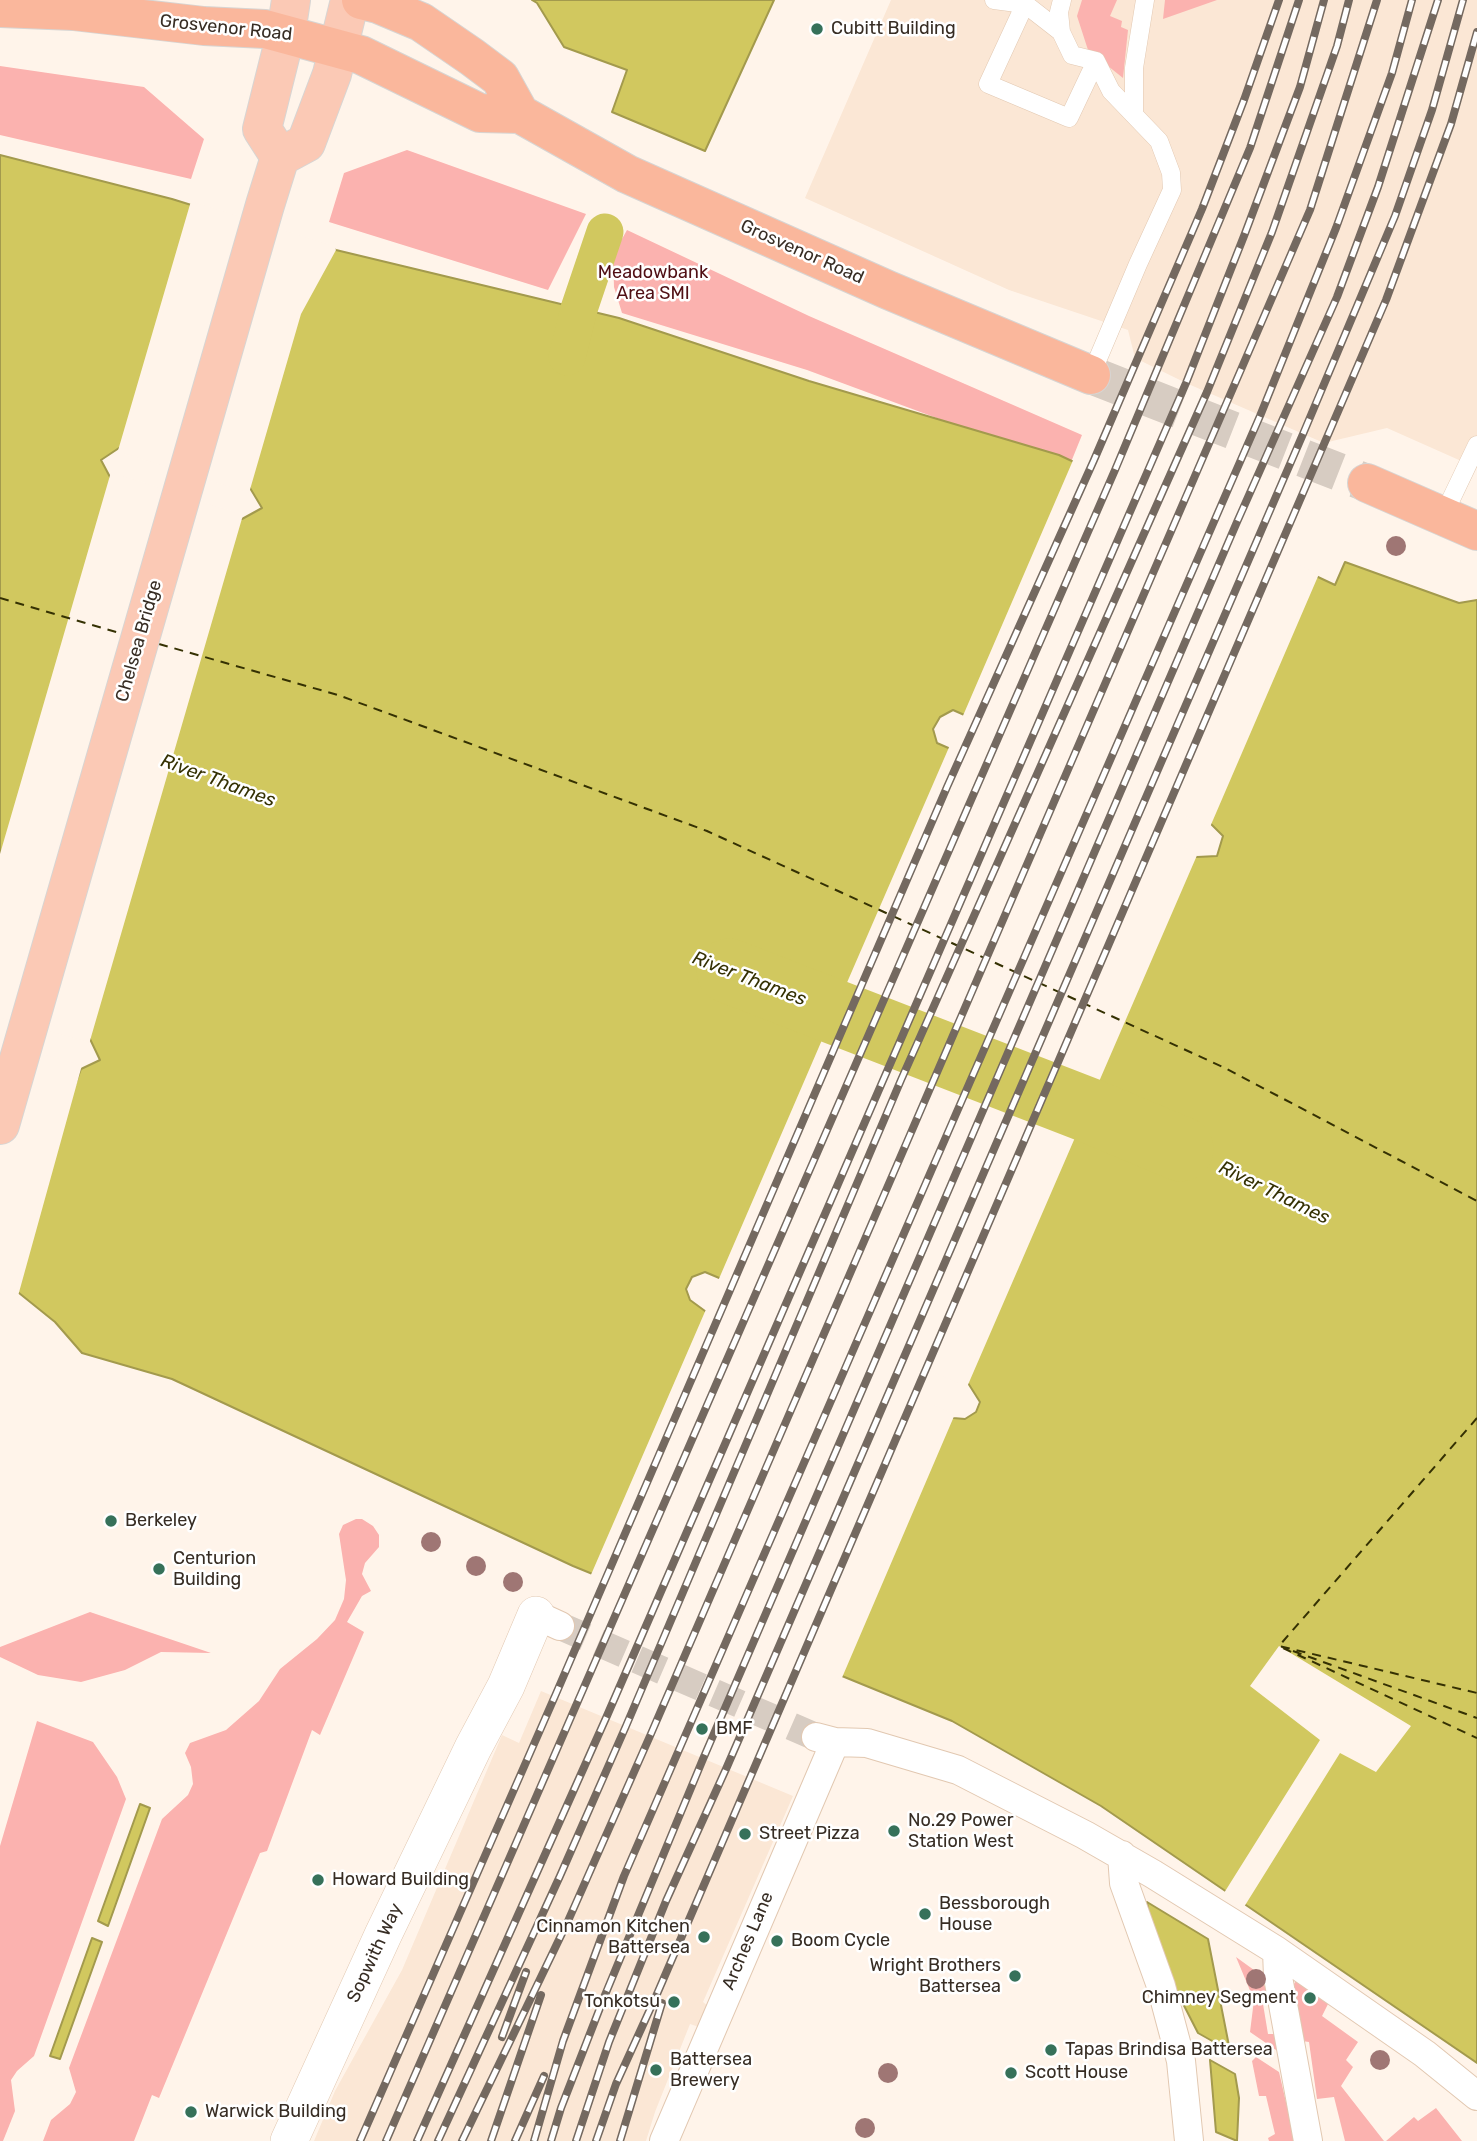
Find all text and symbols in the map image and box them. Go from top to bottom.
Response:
street label: Grosvenor Road [159,10,293,46]
place label: Cubitt Building [831,18,956,40]
marker: Cubitt Building [809,21,825,37]
street label: Grosvenor Road [737,215,867,289]
park label: Meadowbank Area SMI [598,262,708,304]
street label: Chelsea Bridge [111,578,167,704]
water label: River Thames [158,750,278,812]
water label: River Thames [689,947,809,1011]
water label: River Thames [1215,1156,1333,1230]
place label: Berkeley [125,1510,197,1532]
marker: Berkeley [103,1513,119,1529]
place label: Centurion Building [173,1548,256,1590]
marker: Centurion Building [151,1561,167,1577]
place label: BMF [716,1718,753,1740]
marker: BMF [694,1721,710,1737]
place label: No.29 Power Station West [908,1810,1013,1853]
place label: Street Pizza [759,1823,860,1845]
marker: No.29 Power Station West [886,1823,902,1839]
marker: Street Pizza [737,1826,753,1842]
place label: Howard Building [332,1869,469,1891]
marker: Howard Building [310,1872,326,1888]
street label: Arches Lane [718,1889,778,1993]
place label: Bessborough House [939,1893,1050,1936]
street label: Sopwith Way [343,1900,407,2006]
marker: Bessborough House [917,1906,933,1922]
place label: Cinnamon Kitchen Battersea [536,1916,690,1958]
marker: Cinnamon Kitchen Battersea [696,1929,712,1945]
place label: Boom Cycle [791,1930,890,1952]
marker: Boom Cycle [769,1933,785,1949]
place label: Wright Brothers Battersea [870,1955,1001,1997]
marker: Wright Brothers Battersea [1007,1968,1023,1984]
place label: Chimney Segment [1142,1987,1296,2009]
marker: Chimney Segment [1302,1990,1318,2006]
place label: Tonkotsu [584,1991,660,2013]
marker: Tonkotsu [666,1994,682,2010]
place label: Tapas Brindisa Battersea [1065,2039,1273,2061]
marker: Tapas Brindisa Battersea [1043,2042,1059,2058]
place label: Battersea Brewery [670,2049,752,2092]
marker: Battersea Brewery [648,2062,664,2078]
place label: Scott House [1025,2062,1128,2084]
marker: Scott House [1003,2065,1019,2081]
place label: Warwick Building [205,2101,347,2123]
marker: Warwick Building [183,2104,199,2120]

